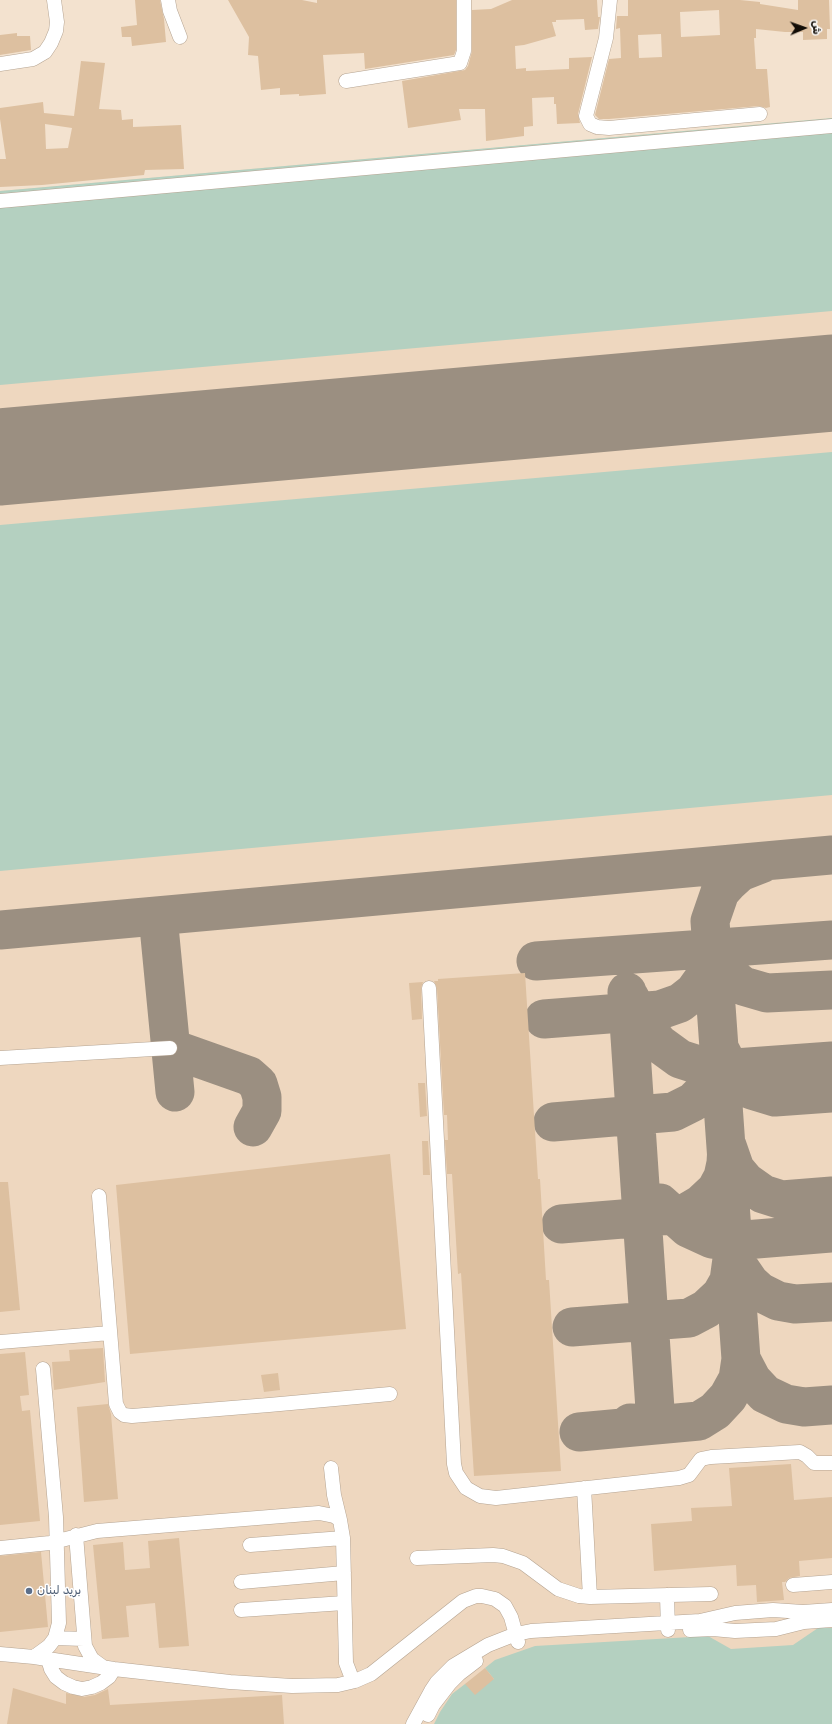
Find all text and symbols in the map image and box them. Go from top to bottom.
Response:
north arrow [784,8,824,48]
text: ش [810,20,823,35]
place label: بريد لبنان [37,1584,81,1598]
marker: بريد لبنان [24,1586,34,1596]

